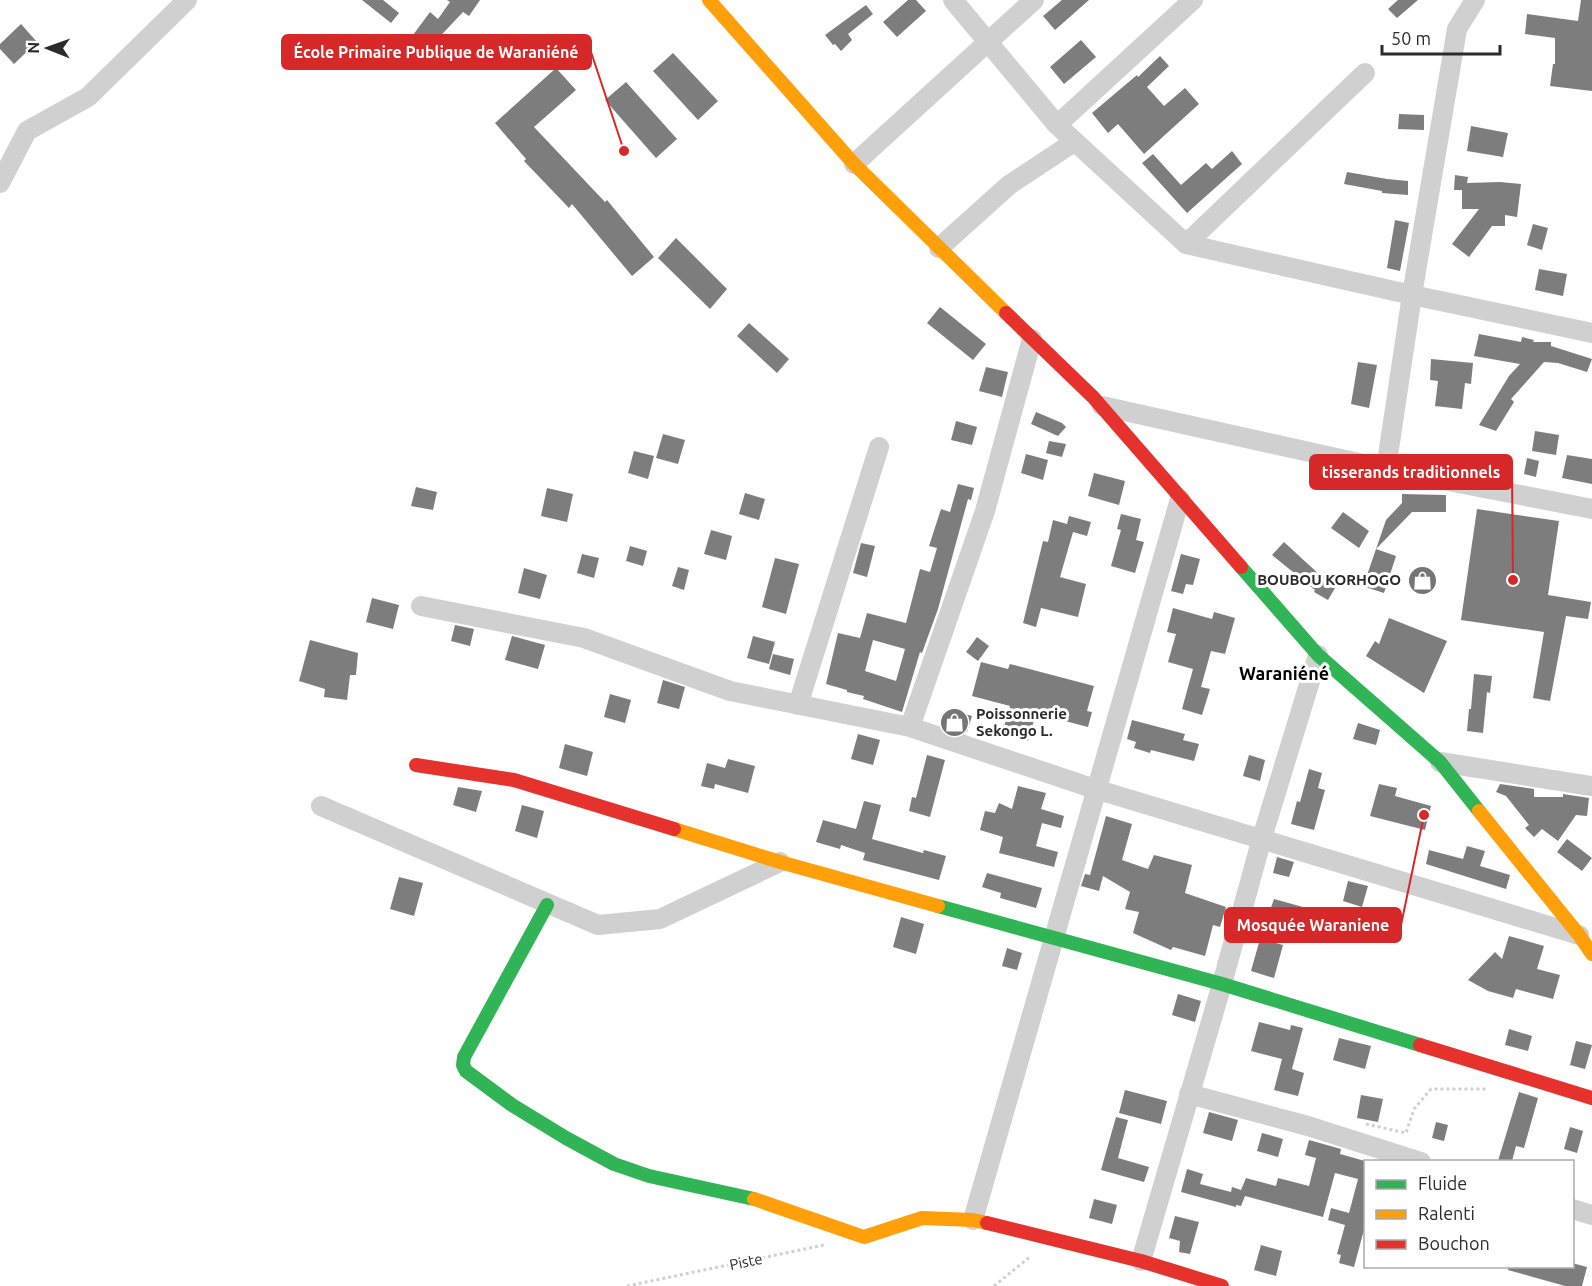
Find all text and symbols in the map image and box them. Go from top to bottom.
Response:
north arrow [18,18,78,78]
scale bar [1382,18,1500,56]
text: 50 m [1391,28,1431,48]
callout: École Primaire Publique de Waraniéné [282,35,591,69]
text: École Primaire Publique de Waraniéné [294,41,578,61]
text: N [24,42,42,54]
callout: tisserands traditionnels [1310,455,1512,489]
text: tisserands traditionnels [1322,463,1500,481]
shop icon: BOUBOU KORHOGO [1406,564,1438,596]
place label: BOUBOU KORHOGO [1257,571,1401,588]
district label: Waraniéné [1239,663,1329,683]
place label: Poissonnerie Sekongo L. [976,705,1067,739]
shop icon: Poissonnerie Sekongo L. [939,707,971,739]
callout: Mosquée Waraniene [1225,908,1401,942]
text: Mosquée Waraniene [1237,916,1389,934]
legend [1364,1160,1574,1268]
text: Fluide [1418,1173,1467,1193]
text: Ralenti [1418,1203,1475,1223]
text: Bouchon [1418,1233,1490,1253]
street label: Piste [728,1250,764,1273]

